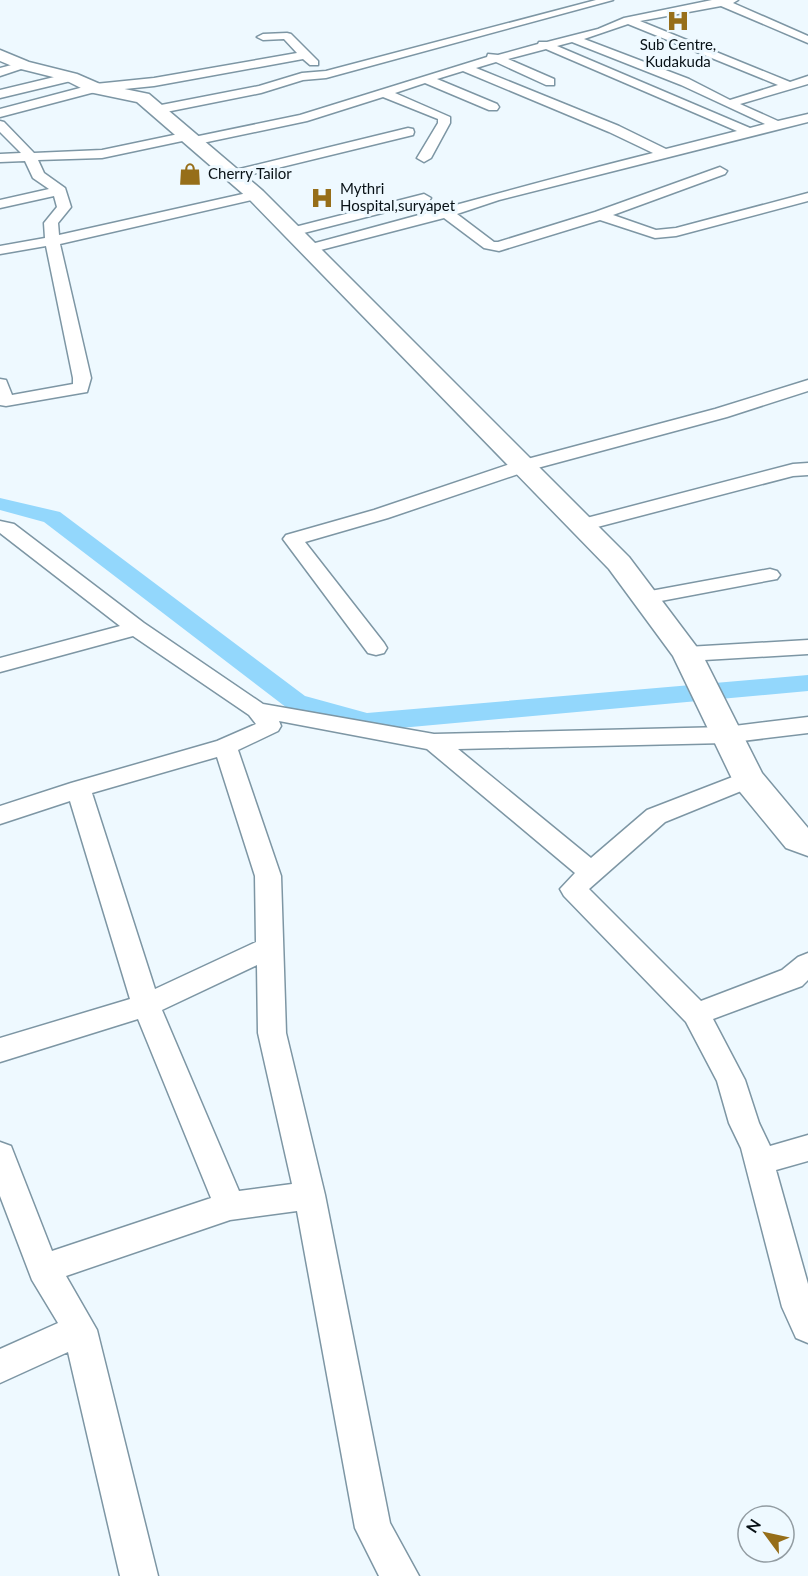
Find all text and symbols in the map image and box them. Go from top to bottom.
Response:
hospital icon: Sub Centre, Kudakuda [665,8,691,34]
place label: Sub Centre, Kudakuda [640,35,716,70]
shop icon: Cherry Tailor [177,161,203,187]
place label: Cherry Tailor [208,164,292,182]
place label: Mythri Hospital,suryapet [340,179,456,214]
hospital icon: Mythri Hospital,suryapet [309,185,335,211]
north arrow [736,1504,796,1564]
text: N [742,1515,764,1536]

